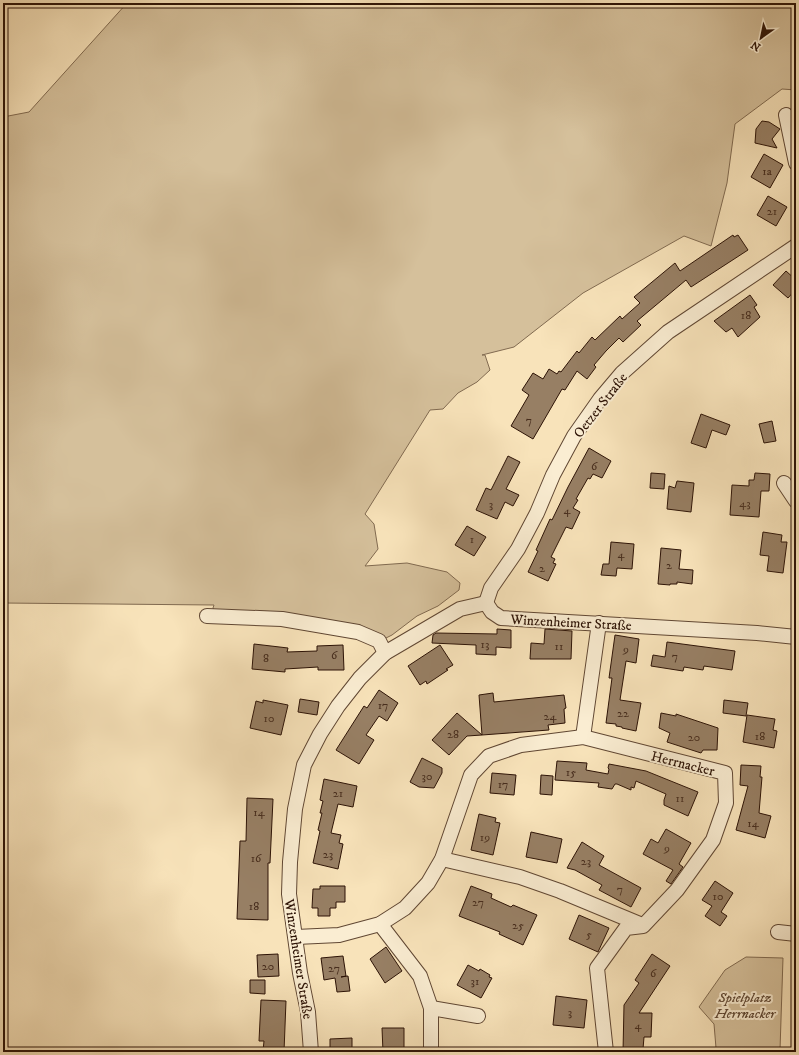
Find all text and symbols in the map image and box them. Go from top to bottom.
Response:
north arrow [741,18,781,58]
text: N [748,37,764,54]
house number: 1a [762,164,773,179]
house number: 21 [767,204,777,219]
house number: 18 [741,308,751,323]
street label: Oetzer Straße [570,369,632,442]
house number: 7 [526,413,532,428]
house number: 6 [591,459,598,474]
house number: 43 [739,496,751,511]
house number: 3 [489,497,493,512]
house number: 4 [564,503,572,518]
house number: 1 [470,532,474,547]
house number: 4 [618,547,626,562]
house number: 2 [666,558,672,573]
house number: 2 [539,561,545,576]
street label: Winzenheimer Straße [509,611,632,635]
house number: 13 [481,637,489,652]
house number: 11 [555,639,563,654]
house number: 9 [622,642,629,657]
house number: 6 [331,648,338,663]
house number: 7 [672,649,678,664]
house number: 8 [263,651,269,666]
house number: 17 [378,698,388,713]
house number: 22 [617,706,629,721]
house number: 24 [544,709,557,724]
house number: 10 [264,711,274,726]
house number: 28 [447,727,459,742]
house number: 18 [755,729,765,744]
house number: 20 [688,730,700,745]
street label: Herrnacker [649,747,717,781]
house number: 15 [566,765,576,780]
house number: 30 [422,769,432,784]
house number: 17 [498,777,508,792]
house number: 21 [333,786,343,801]
house number: 11 [676,791,684,806]
house number: 14 [253,805,266,820]
house number: 14 [747,816,760,831]
house number: 19 [480,830,490,845]
house number: 9 [663,841,670,856]
house number: 23 [323,847,333,862]
house number: 16 [251,851,262,866]
house number: 23 [581,854,591,869]
house number: 7 [617,882,623,897]
house number: 10 [713,889,723,904]
house number: 27 [472,895,484,910]
street label: Winzenheimer Straße [279,897,316,1021]
house number: 18 [249,899,259,914]
house number: 25 [512,918,524,933]
house number: 5 [586,927,592,942]
house number: 20 [262,959,274,974]
house number: 27 [328,961,340,976]
house number: 6 [650,966,657,981]
house number: 31 [471,974,479,989]
park label: Spielplatz Herrnacker [714,989,776,1023]
house number: 3 [568,1005,572,1020]
house number: 4 [635,1018,643,1033]

